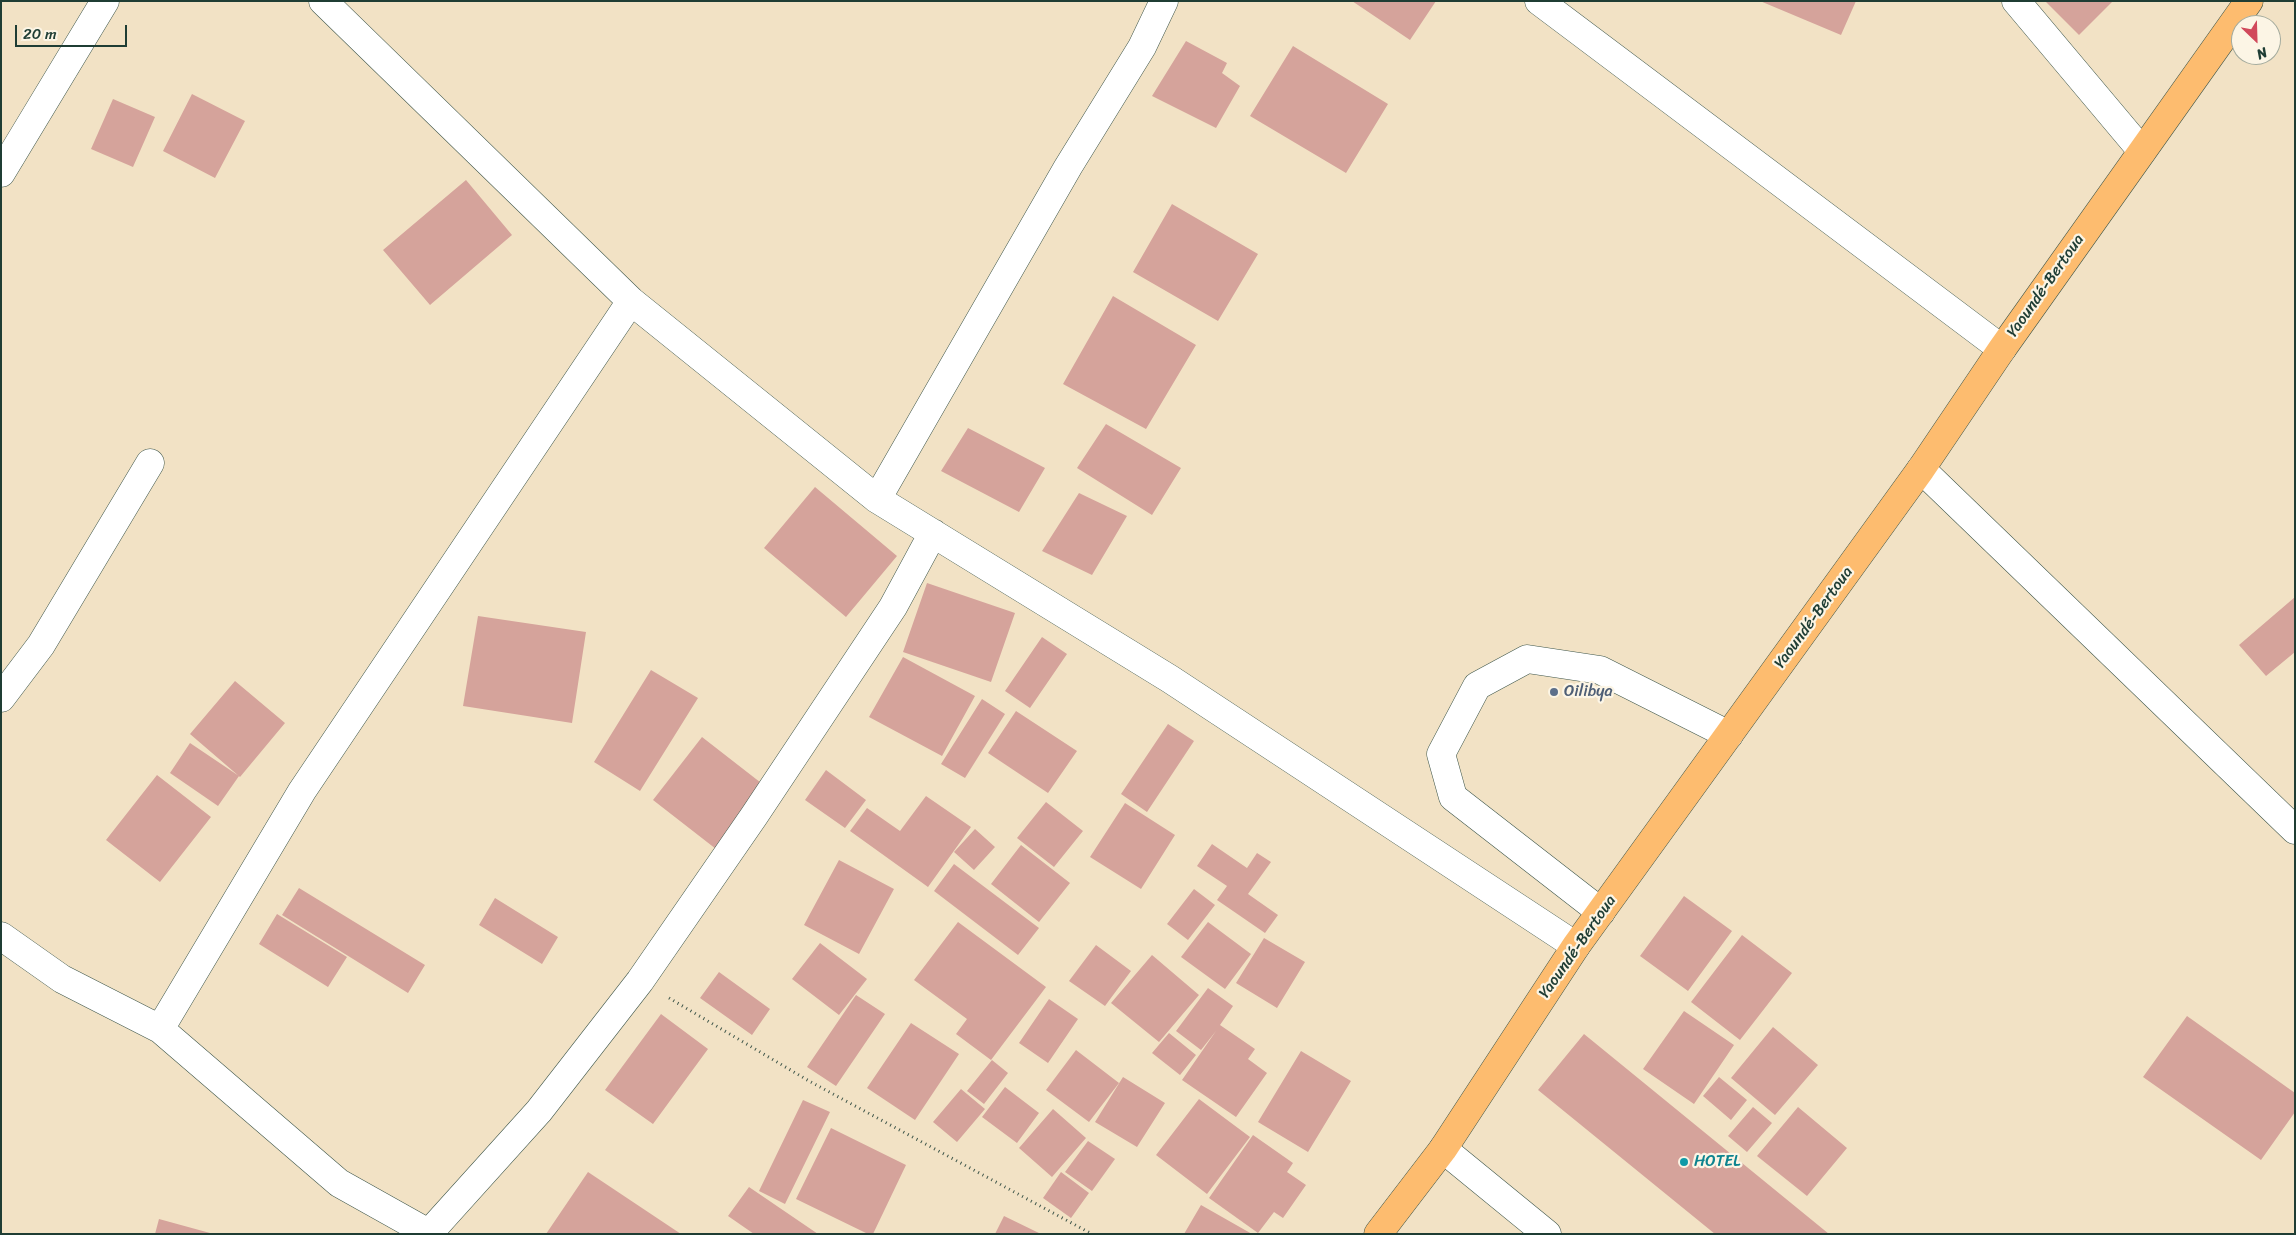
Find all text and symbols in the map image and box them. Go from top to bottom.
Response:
scale bar [18,15,130,47]
north arrow [2231,15,2281,65]
text: 20 m [23,21,57,47]
text: N [2252,40,2271,67]
street label: Yaoundé-Bertoua [2003,231,2089,341]
street label: Yaoundé-Bertoua [1771,563,1857,673]
place label: Oilibya [1564,682,1613,702]
marker: Oilibya [1548,686,1560,698]
street label: Yaoundé-Bertoua [1535,892,1621,1002]
place label: HOTEL [1694,1152,1740,1172]
marker: HOTEL [1678,1156,1690,1168]

